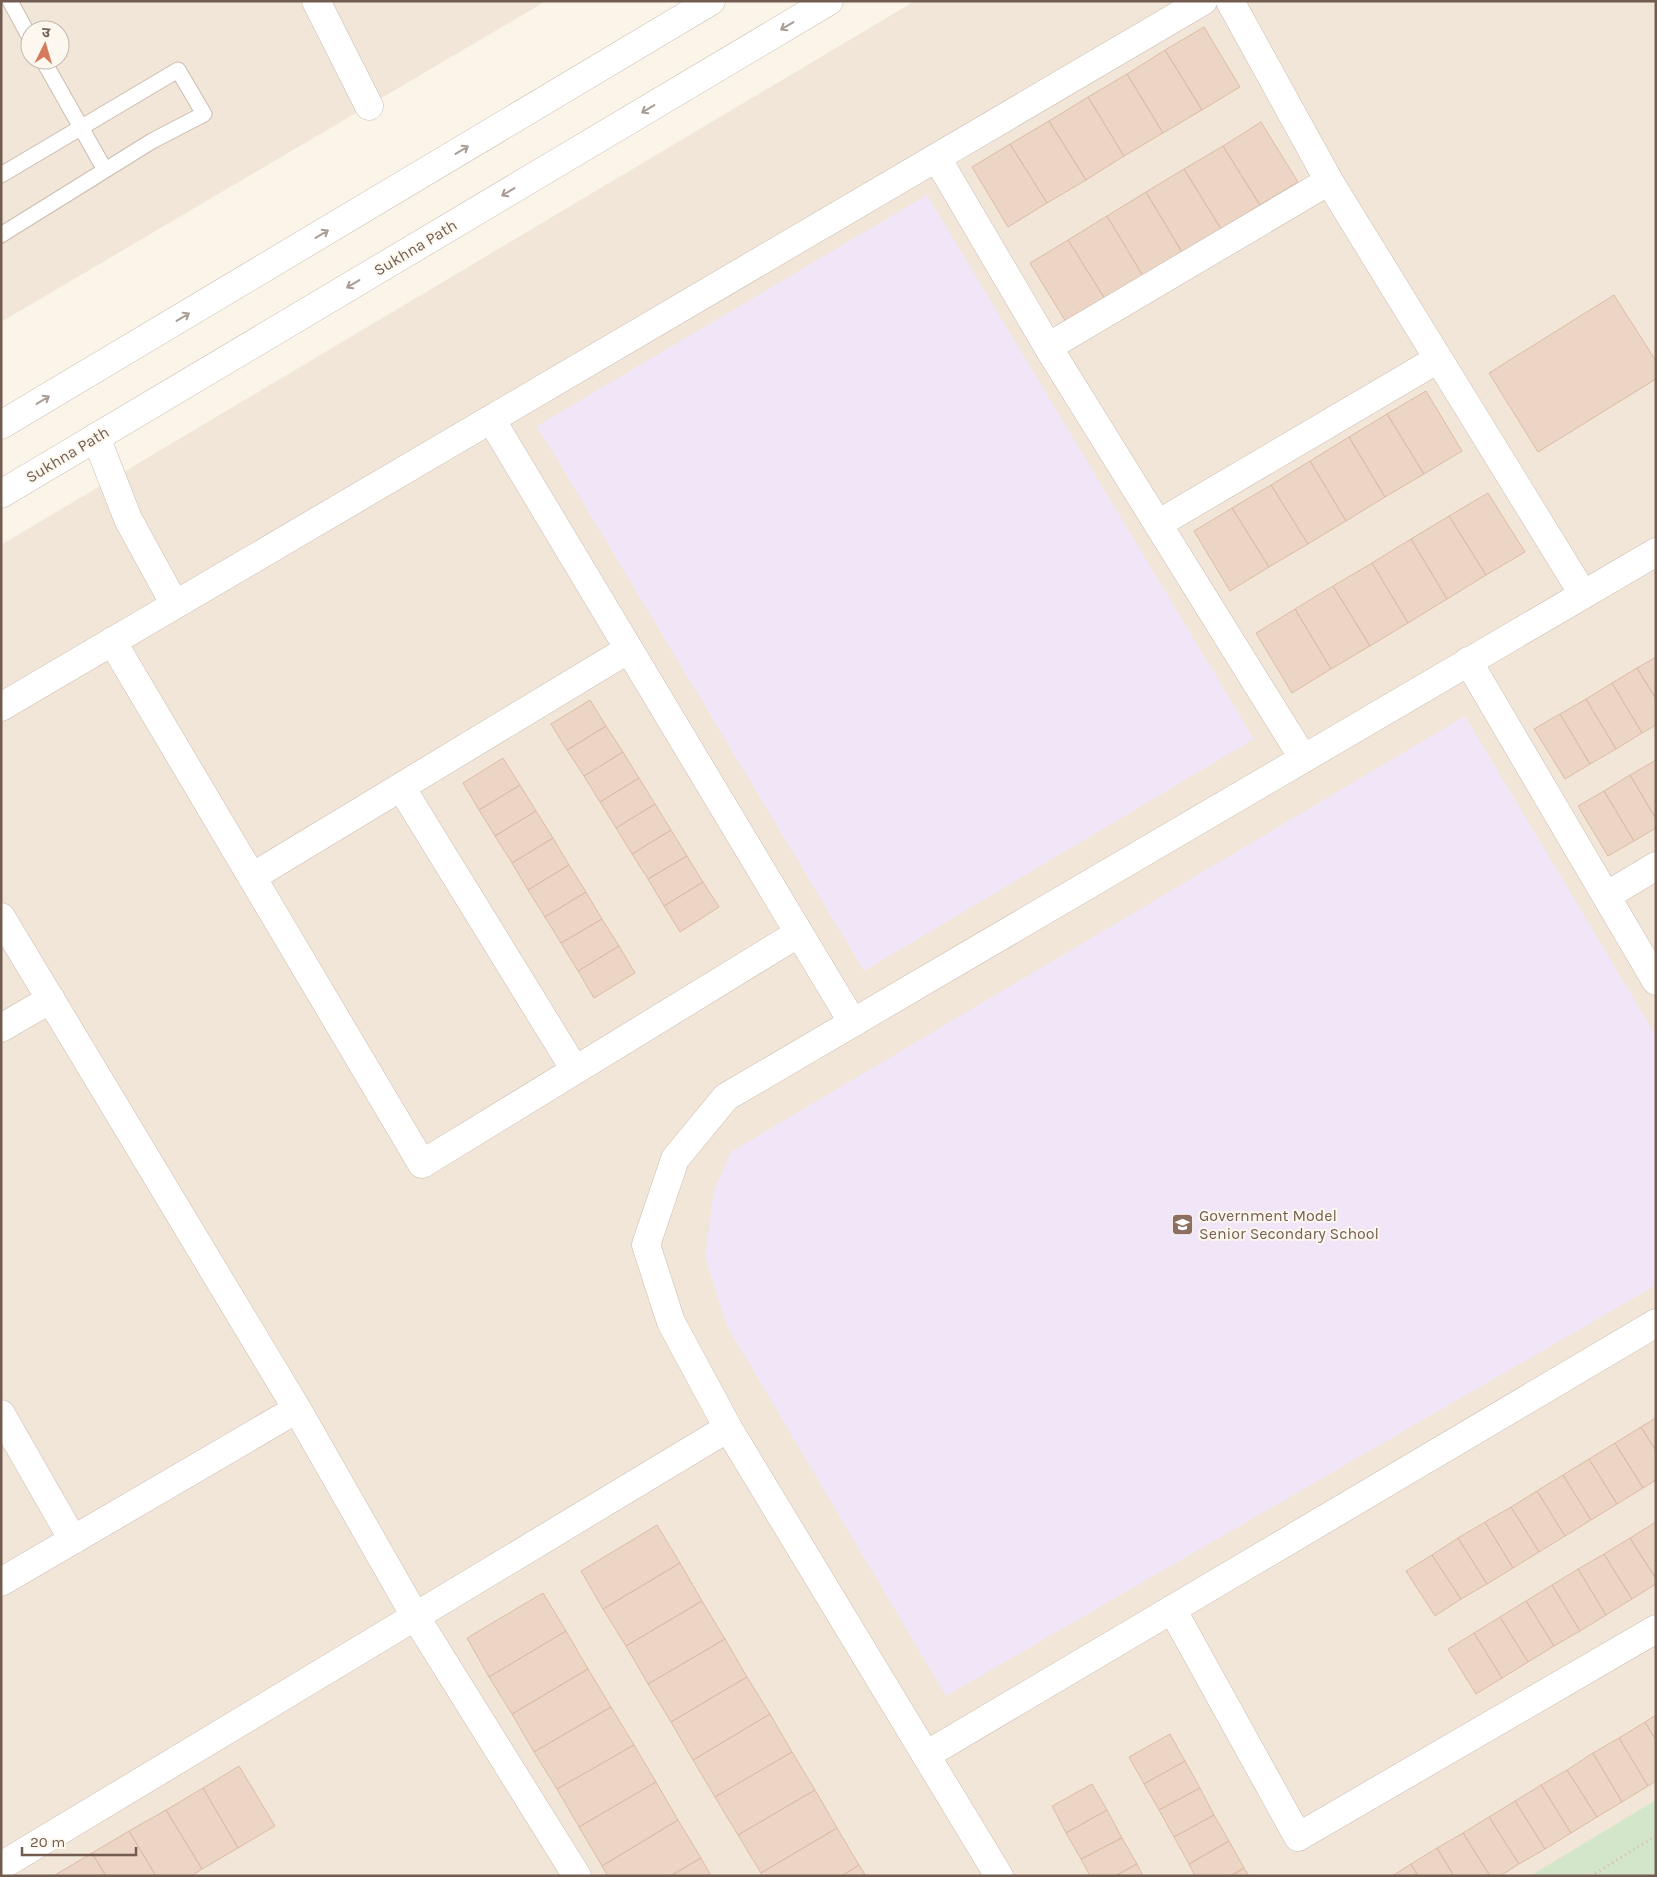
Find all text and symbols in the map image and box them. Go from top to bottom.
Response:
north arrow [20,20,70,70]
one-way arrow [781,22,795,32]
text: उ [41,24,52,41]
one-way arrow [641,105,655,115]
one-way arrow [454,145,468,155]
one-way arrow [502,188,516,198]
street label: Sukhna Path [370,215,460,280]
one-way arrow [315,228,329,238]
one-way arrow [347,280,361,290]
one-way arrow [175,311,189,321]
one-way arrow [36,395,50,405]
street label: Sukhna Path [22,422,112,487]
place label: Government Model Senior Secondary School [1199,1206,1379,1243]
school or university icon: Government Model Senior Secondary School [1171,1212,1195,1236]
scale bar [22,1824,136,1856]
text: 20 m [30,1833,65,1851]

